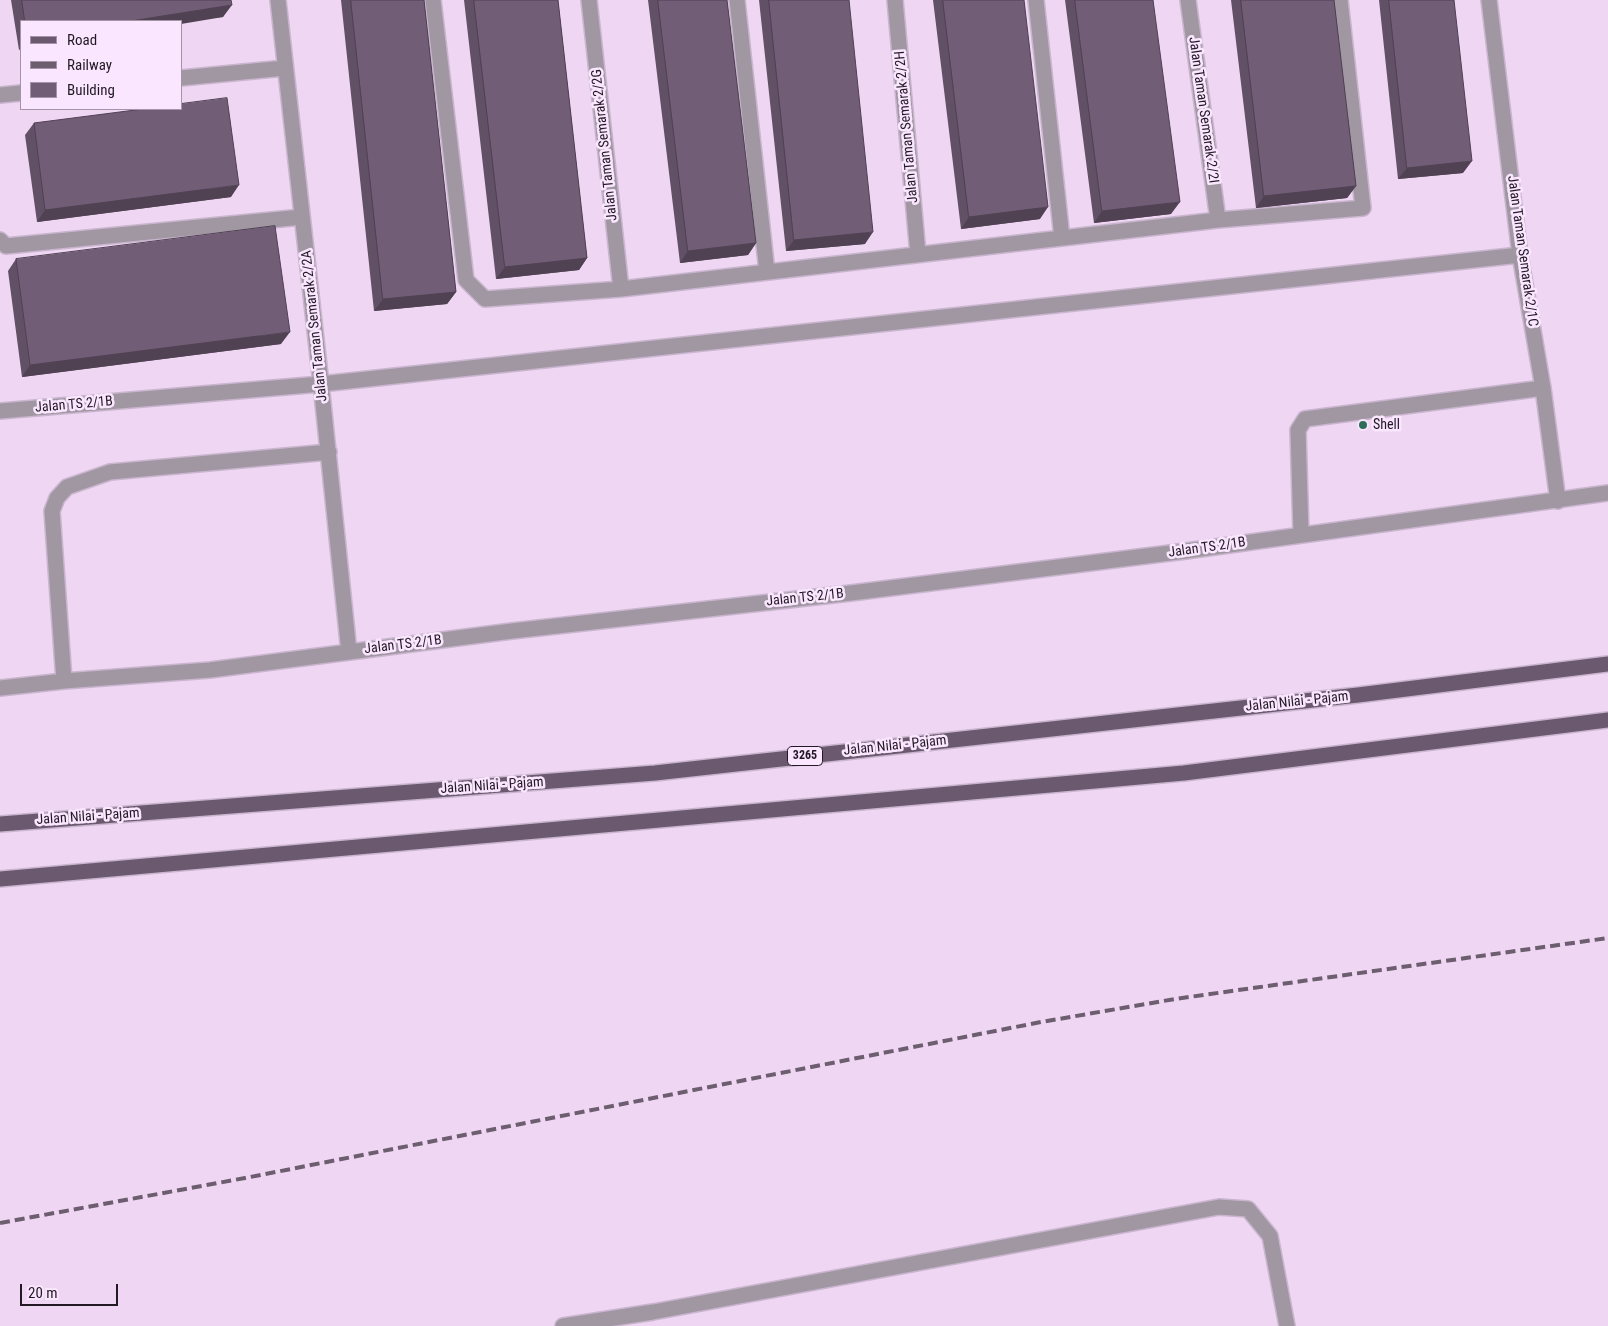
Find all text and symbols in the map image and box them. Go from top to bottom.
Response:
legend [20,20,182,110]
text: Road [67,31,97,49]
street label: Jalan Taman Semarak 2/2I [1184,36,1222,184]
street label: Jalan Taman Semarak 2/2H [892,50,922,204]
text: Railway [67,56,112,74]
street label: Jalan Taman Semarak 2/2G [589,68,621,222]
text: Building [67,81,115,99]
street label: Jalan Taman Semarak 2/1C [1503,175,1541,327]
street label: Jalan Taman Semarak 2/2A [299,249,331,403]
street label: Jalan TS 2/1B [35,393,113,417]
place label: Shell [1373,417,1400,433]
marker: Shell [1357,419,1369,431]
street label: Jalan TS 2/1B [1167,534,1247,562]
street label: Jalan TS 2/1B [765,586,845,610]
street label: Jalan TS 2/1B [363,632,443,658]
street label: Jalan Nilai - Pajam [1245,688,1349,716]
street label: Jalan Nilai - Pajam [843,732,947,760]
road number: 3265 [788,746,822,766]
street label: Jalan Nilai - Pajam [440,774,544,798]
street label: Jalan Nilai - Pajam [36,805,140,829]
scale bar [22,1274,120,1306]
text: 20 m [28,1284,58,1302]

